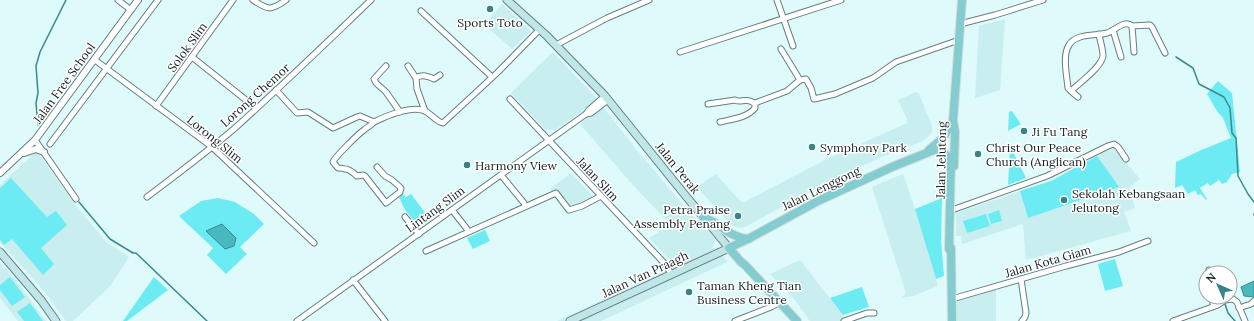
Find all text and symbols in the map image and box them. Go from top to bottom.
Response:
marker: Sports Toto [485,4,495,14]
place label: Sports Toto [457,15,523,30]
street label: Solok Slim [164,19,210,75]
street label: Jalan Free School [29,40,98,127]
street label: Lorong Chemor [217,59,293,130]
street label: Lorong Slim [184,112,246,166]
street label: Jalan Jelutong [933,121,949,200]
place label: Ji Fu Tang [1031,124,1088,139]
marker: Ji Fu Tang [1019,126,1029,136]
street label: Jalan Perak [652,138,704,197]
place label: Symphony Park [820,140,907,155]
place label: Christ Our Peace Church (Anglican) [986,140,1086,170]
marker: Symphony Park [807,142,817,152]
marker: Christ Our Peace Church (Anglican) [973,149,983,159]
street label: Jalan Slim [573,153,622,204]
place label: Harmony View [475,158,558,173]
marker: Harmony View [462,160,472,170]
street label: Jalan Lenggong [778,162,863,214]
street label: Lintang Slim [402,182,468,236]
place label: Sekolah Kebangsaan Jelutong [1071,186,1185,215]
marker: Sekolah Kebangsaan Jelutong [1059,195,1069,205]
place label: Petra Praise Assembly Penang [632,202,730,231]
marker: Petra Praise Assembly Penang [733,211,743,221]
street label: Jalan Kota Giam [1002,241,1093,281]
street label: Jalan Van Praagh [599,247,691,301]
north arrow [1198,265,1238,305]
text: N [1203,270,1219,286]
place label: Taman Kheng Tian Business Centre [697,278,801,307]
marker: Taman Kheng Tian Business Centre [684,287,694,297]

